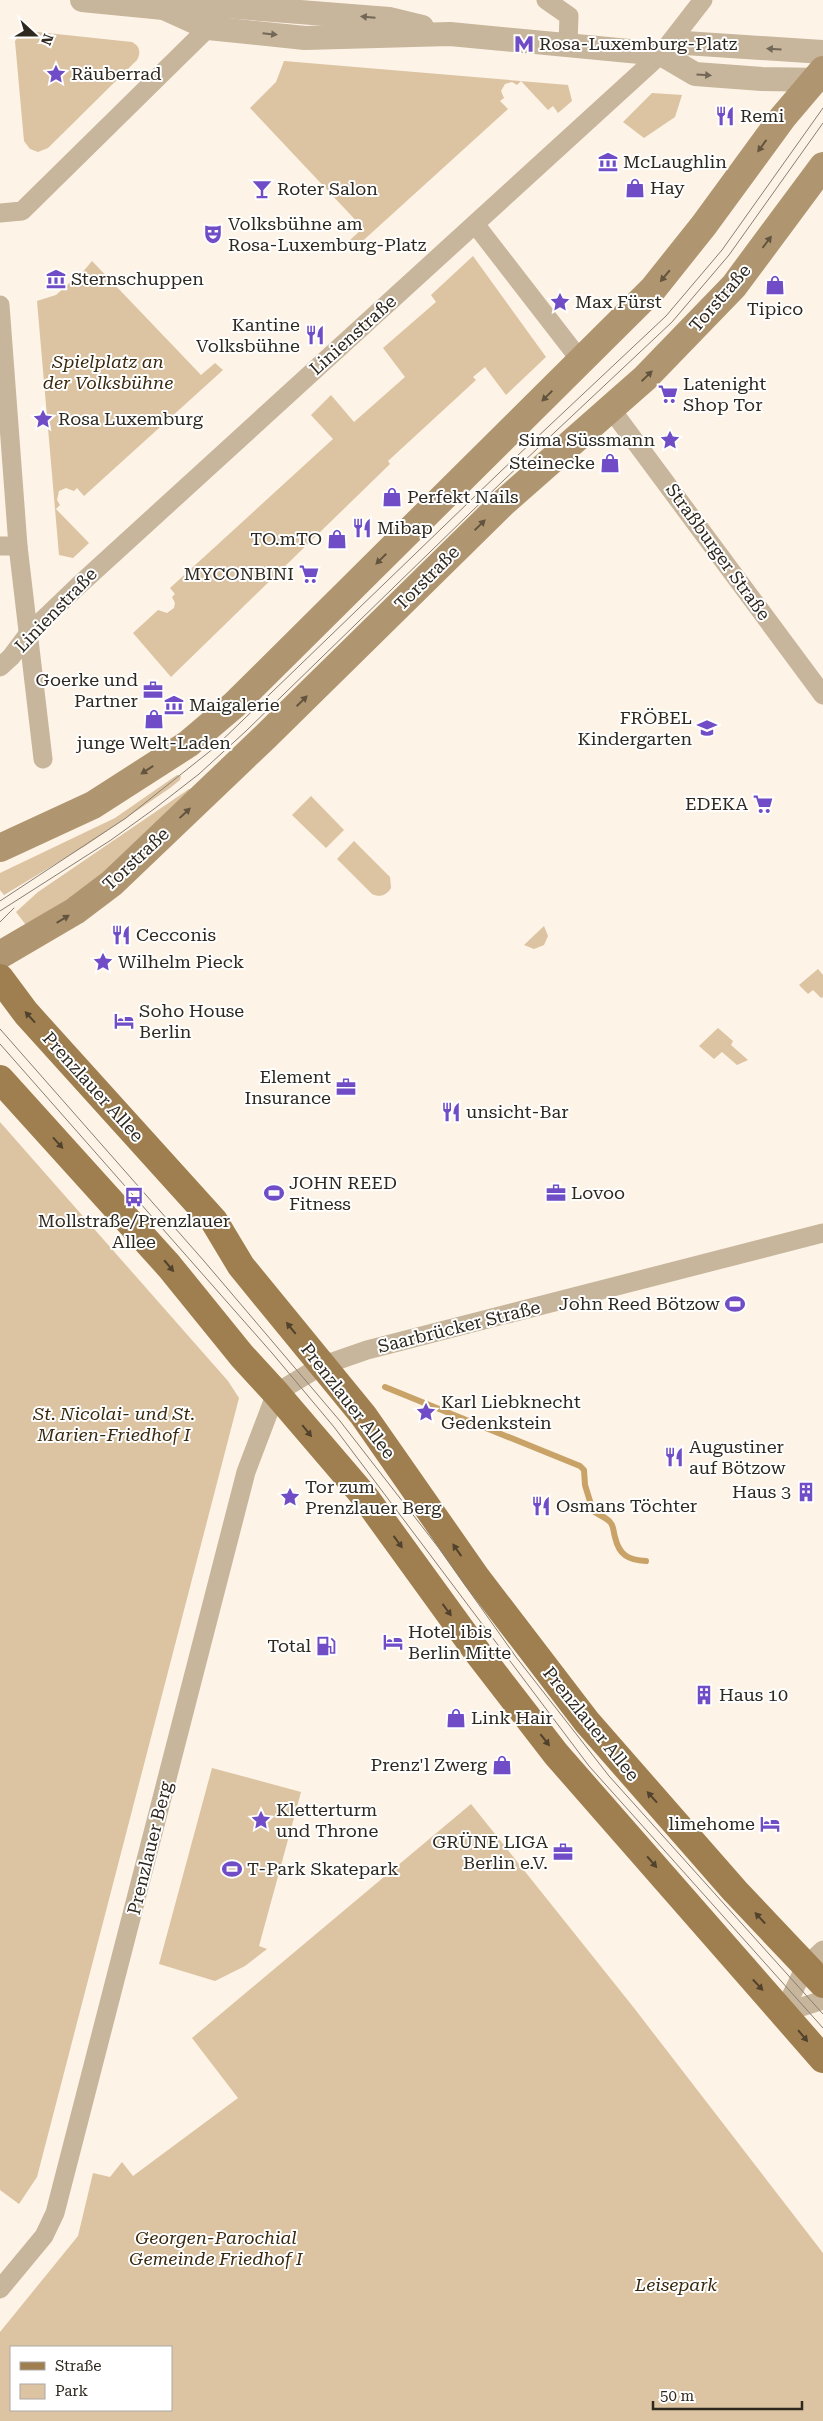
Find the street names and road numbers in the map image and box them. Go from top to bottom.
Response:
street label: Torstraße [685,260,755,336]
street label: Linienstraße [305,290,400,379]
street label: Straßburger Straße [662,479,775,624]
street label: Torstraße [390,541,463,614]
street label: Linienstraße [10,563,101,656]
street label: Torstraße [98,823,173,895]
street label: Prenzlauer Allee [38,1027,148,1146]
street label: Saarbrücker Straße [375,1296,543,1357]
street label: Prenzlauer Allee [297,1339,400,1463]
street label: Prenzlauer Allee [539,1662,644,1785]
street label: Prenzlauer Berg [123,1778,176,1917]

